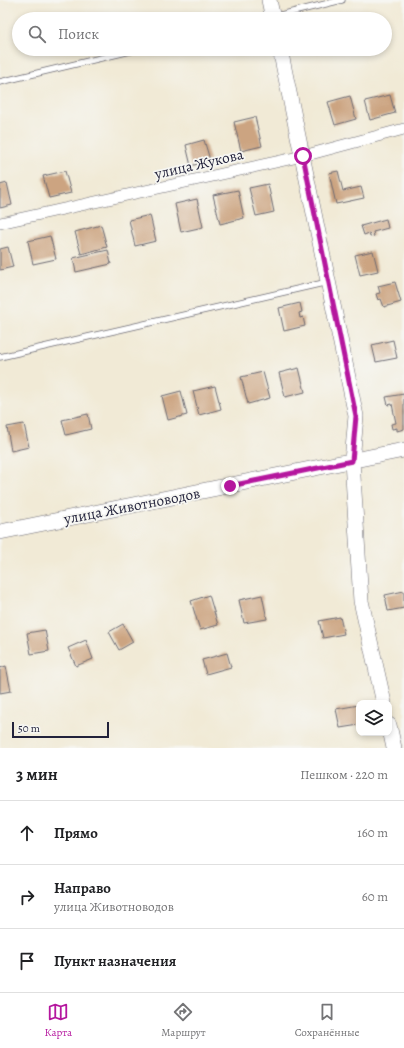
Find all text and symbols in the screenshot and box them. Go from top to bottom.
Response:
search box [12,12,392,56]
icon: search [26,23,48,45]
text: Поиск [58,24,99,44]
street label: улица Жукова [152,144,245,184]
route start [294,147,312,165]
route end [221,477,239,495]
street label: улица Животноводов [61,483,202,529]
map controls [356,700,392,736]
button: layers [356,700,392,736]
scale bar [12,720,109,739]
text: 50 m [18,721,40,736]
text: 3 мин [16,763,58,786]
text: Пешком · 220 m [300,766,388,783]
icon: ahead [16,822,38,844]
text: Прямо [54,823,98,843]
text: 160 m [357,824,388,841]
text: Направо [54,878,111,898]
icon: right [16,886,38,908]
text: 60 m [362,888,388,905]
text: улица Животноводов [54,898,174,915]
icon: arrive [16,950,38,972]
text: Пункт назначения [54,951,176,971]
tab: Карта [44,1001,72,1040]
tab: Маршрут [161,1001,206,1040]
tab: Сохранённые [295,1001,360,1040]

